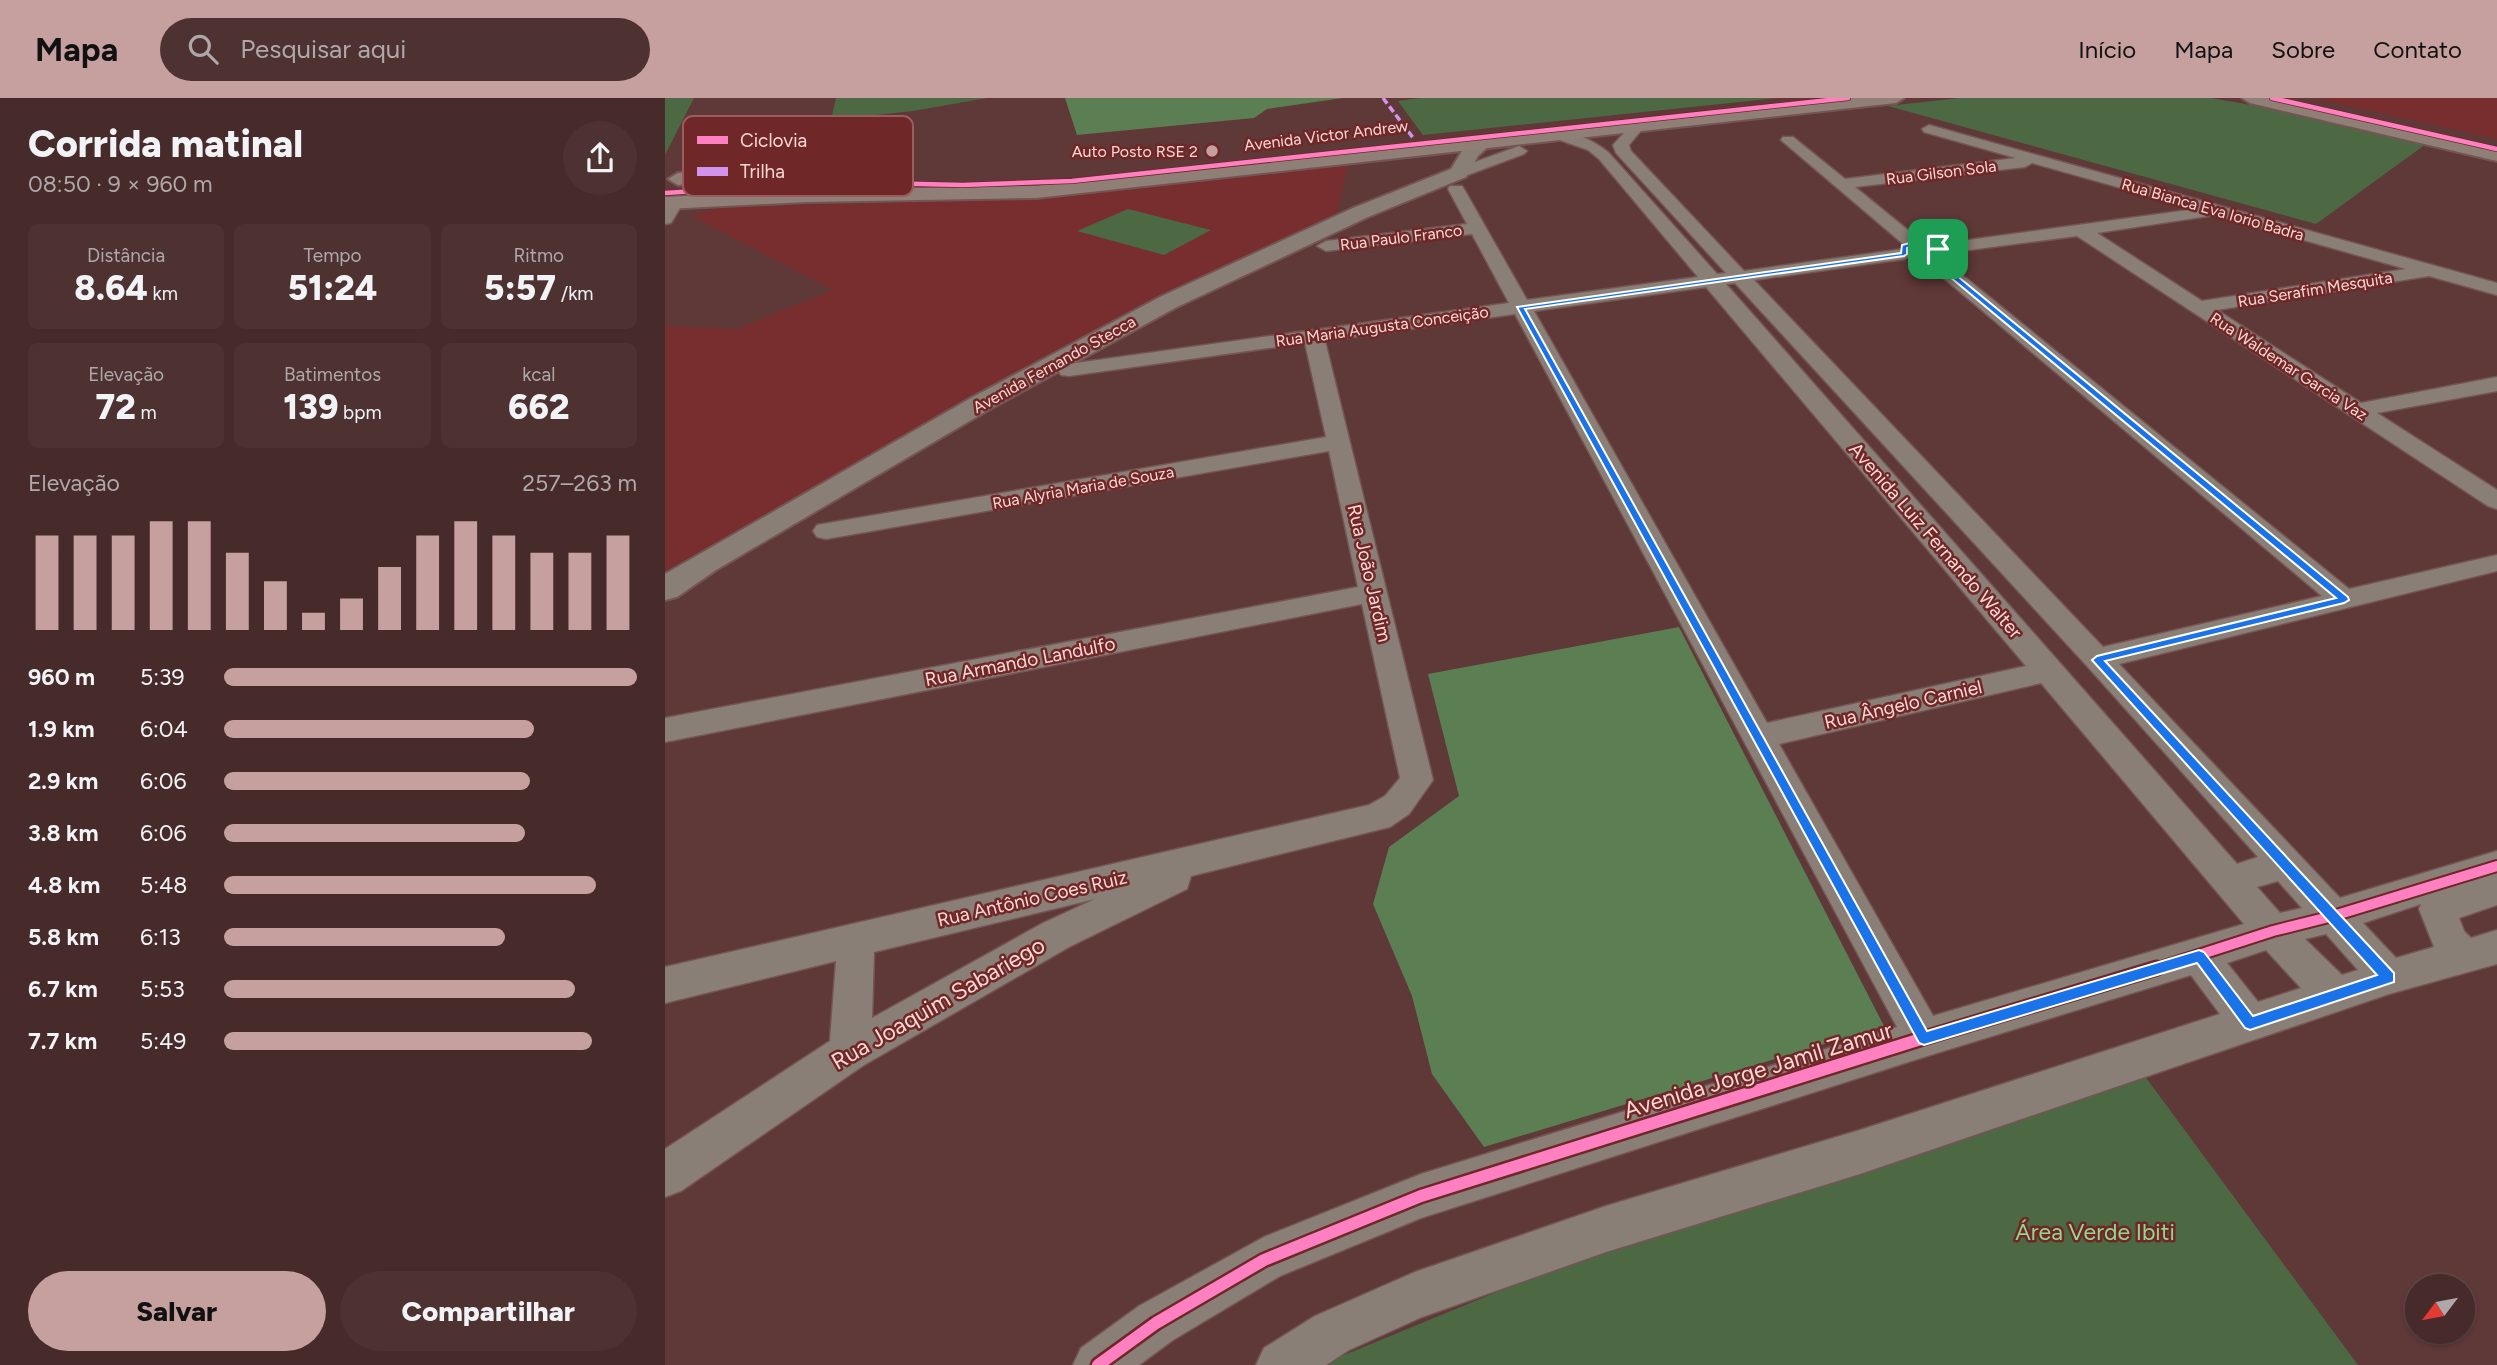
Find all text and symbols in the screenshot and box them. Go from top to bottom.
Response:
search box [160,18,650,81]
text: Mapa [35,30,118,69]
icon: search [184,30,222,68]
text: Pesquisar aqui [240,33,406,65]
text: Início [2078,35,2136,64]
text: Mapa [2174,35,2233,64]
text: Sobre [2271,35,2335,64]
text: Contato [2373,35,2462,64]
legend [683,116,913,196]
street label: Avenida Victor Andrew [1243,116,1410,155]
text: Corrida matinal [28,121,303,167]
button: share [563,121,637,195]
text: Ciclovia [740,129,807,152]
place label: Auto Posto RSE 2 [1072,142,1198,161]
marker: Auto Posto RSE 2 [1204,143,1220,159]
street label: Rua Gilson Sola [1885,156,1997,189]
text: Trilha [740,160,785,183]
text: 08:50 · 9 × 960 m [28,170,213,198]
street label: Rua Bianca Eva Iorio Badra [2119,174,2306,245]
pin [1908,219,1968,279]
street label: Rua Paulo Franco [1339,221,1463,254]
icon: arrive [1919,230,1957,268]
text: Distância [87,244,165,267]
text: Tempo [303,244,362,267]
text: Ritmo [513,244,564,267]
text: 8.64 [74,267,148,309]
text: 51:24 [288,267,377,309]
text: 5:57 [484,267,556,309]
street label: Rua Serafim Mesquita [2236,268,2394,311]
text: km [148,282,178,305]
text: /km [556,282,594,305]
street label: Rua Maria Augusta Conceição [1275,302,1490,351]
street label: Rua Waldemar Garcia Vaz [2207,309,2371,424]
street label: Avenida Fernando Stecca [970,312,1139,417]
text: Elevação [88,363,164,386]
text: Batimentos [284,363,381,386]
text: kcal [522,363,555,386]
text: 72 [96,386,136,428]
text: 139 [283,386,338,428]
text: 662 [508,386,570,428]
text: m [136,401,157,424]
text: bpm [338,401,382,424]
street label: Avenida Luiz Fernando Walter [1844,438,2027,643]
street label: Rua Alyria Maria de Souza [991,462,1175,513]
text: Elevação [28,469,120,497]
text: 257–263 m [522,469,637,497]
street label: Rua João Jardim [1342,502,1397,644]
street label: Rua Armando Landulfo [923,632,1117,691]
text: 960 m [28,663,95,691]
text: 5:39 [140,663,185,691]
street label: Rua Ângelo Carniel [1822,675,1984,734]
text: 1.9 km [28,715,95,743]
text: 6:04 [140,715,188,743]
text: 2.9 km [28,767,98,795]
text: 6:06 [140,767,187,795]
text: 3.8 km [28,819,98,847]
text: 6:06 [140,819,187,847]
street label: Rua Antônio Coes Ruiz [935,865,1129,932]
text: 4.8 km [28,871,100,899]
text: 5:48 [140,871,187,899]
text: 5.8 km [28,923,99,951]
text: 6:13 [140,923,181,951]
street label: Rua Joaquim Sabariego [826,930,1050,1076]
text: 6.7 km [28,975,98,1003]
text: 5:53 [140,975,185,1003]
street label: Avenida Jorge Jamil Zamur [1620,1016,1896,1124]
text: 7.7 km [28,1027,97,1055]
text: 5:49 [140,1027,186,1055]
park label: Área Verde Ibiti [2015,1218,2175,1246]
button: Salvar [28,1271,326,1351]
button: Compartilhar [340,1271,637,1351]
north arrow [2405,1274,2475,1344]
map controls [2405,1274,2475,1344]

